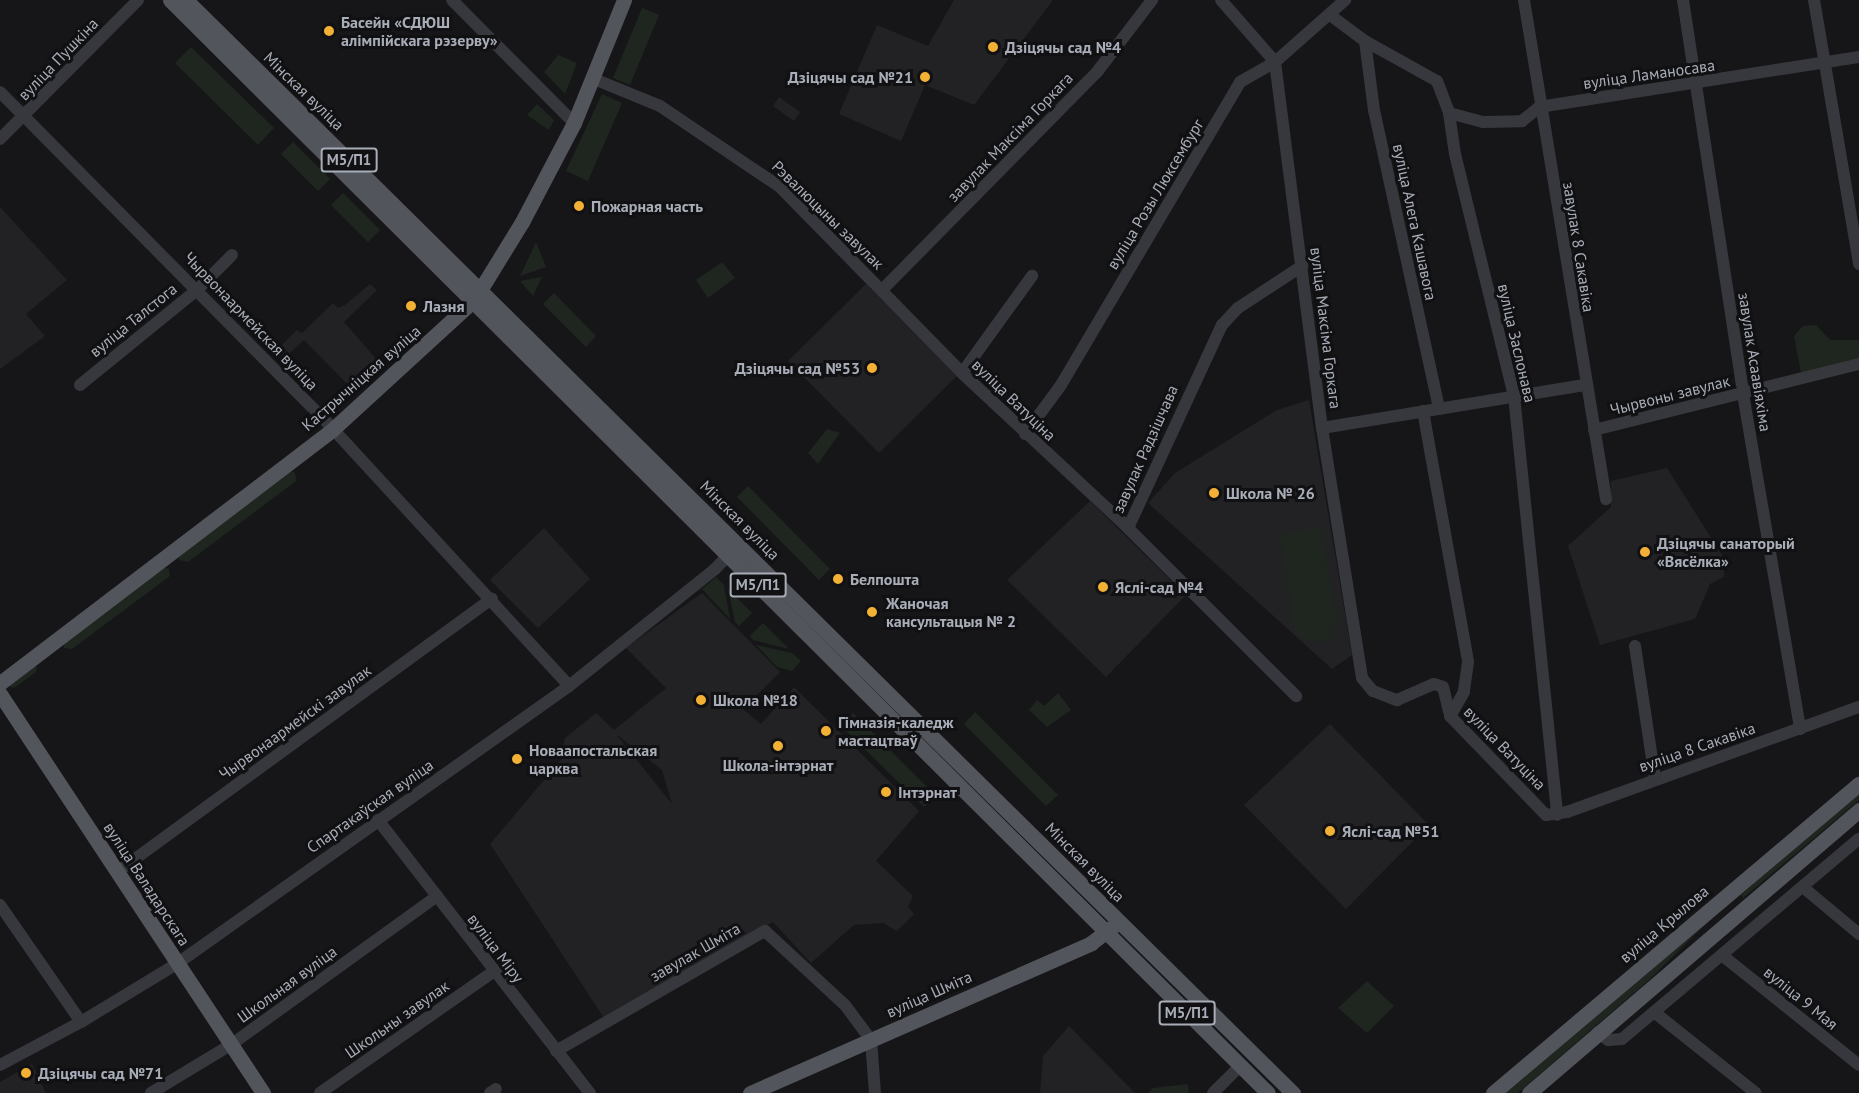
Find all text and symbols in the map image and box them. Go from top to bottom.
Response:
place label: Басейн «СДЮШ алімпійскага рэзерву» [341,12,498,50]
street label: вуліца Пушкіна [14,14,102,104]
marker: Басейн «СДЮШ алімпійскага рэзерву» [322,24,336,38]
place label: Дзіцячы сад №4 [1005,37,1121,57]
marker: Дзіцячы сад №4 [986,40,1000,54]
street label: Мінская вуліца [260,48,348,134]
street label: вуліца Ламаносава [1582,55,1716,93]
place label: Дзіцячы сад №21 [788,67,913,87]
street label: завулак Максіма Горкага [943,68,1077,206]
marker: Дзіцячы сад №21 [918,70,932,84]
street label: вуліца Розы Люксембург [1102,115,1208,273]
street label: вуліца Алега Кашавога [1389,142,1441,302]
road number: М5/П1 [320,148,378,172]
street label: Рэвалюцыны завулак [768,157,888,273]
street label: завулак 8 Сакавіка [1559,181,1599,313]
place label: Пожарная часть [591,196,703,216]
marker: Пожарная часть [572,199,586,213]
street label: вуліца Максіма Горкага [1307,246,1345,410]
street label: Чырвонаармейская вуліца [180,248,322,394]
street label: вуліца Талстога [85,279,181,361]
street label: вуліца Заслонава [1494,282,1540,404]
street label: завулак Асаавіяхіма [1734,291,1776,433]
place label: Лазня [423,296,464,316]
marker: Лазня [404,299,418,313]
street label: Кастрычніцкая вуліца [298,321,424,435]
street label: вуліца Ватуціна [968,355,1060,445]
place label: Дзіцячы сад №53 [735,358,860,378]
marker: Дзіцячы сад №53 [865,361,879,375]
street label: Чырвоны завулак [1608,371,1732,419]
street label: завулак Радзішчава [1108,382,1182,516]
street label: Мінская вуліца [696,476,784,564]
place label: Школа № 26 [1226,483,1315,503]
marker: Школа № 26 [1207,486,1221,500]
place label: Дзіцячы санаторый «Вясёлка» [1657,533,1795,571]
marker: Дзіцячы санаторый «Вясёлка» [1638,545,1652,559]
place label: Белпошта [850,569,919,589]
marker: Белпошта [831,572,845,586]
road number: М5/П1 [730,573,786,597]
place label: Яслі-сад №4 [1115,577,1203,597]
marker: Яслі-сад №4 [1096,580,1110,594]
place label: Жаночая кансультацыя № 2 [886,593,1016,631]
marker: Жаночая кансультацыя № 2 [863,603,881,621]
street label: Чырвонаармейскі завулак [215,660,375,784]
place label: Школа №18 [713,690,798,710]
marker: Школа №18 [694,693,708,707]
street label: вуліца Ватуціна [1460,702,1550,794]
place label: Гімназія-каледж мастацтваў [838,712,953,750]
street label: вуліца 8 Сакавіка [1636,718,1758,776]
marker: Гімназія-каледж мастацтваў [819,724,833,738]
marker: Школа-інтэрнат [771,739,785,753]
place label: Новаапостальская царква [529,740,657,778]
marker: Новаапостальская царква [510,752,524,766]
street label: Спартакаўская вуліца [303,755,437,857]
place label: Школа-інтэрнат [723,755,833,775]
place label: Інтэрнат [898,782,957,802]
marker: Інтэрнат [879,785,893,799]
street label: Мінская вуліца [1041,818,1129,906]
street label: вуліца Валадарскага [100,819,194,949]
place label: Яслі-сад №51 [1342,821,1439,841]
marker: Яслі-сад №51 [1323,824,1337,838]
street label: вуліца Крылова [1616,881,1712,967]
street label: вуліца Міру [464,910,528,986]
street label: завулак Шміта [646,918,744,986]
street label: Школьная вуліца [234,942,340,1026]
street label: вуліца 9 Мая [1760,962,1842,1034]
street label: вуліца Шміта [883,967,975,1021]
street label: Школьны завулак [341,976,453,1062]
road number: М5/П1 [1158,1001,1216,1025]
place label: Дзіцячы сад №71 [38,1063,163,1083]
marker: Дзіцячы сад №71 [19,1066,33,1080]

